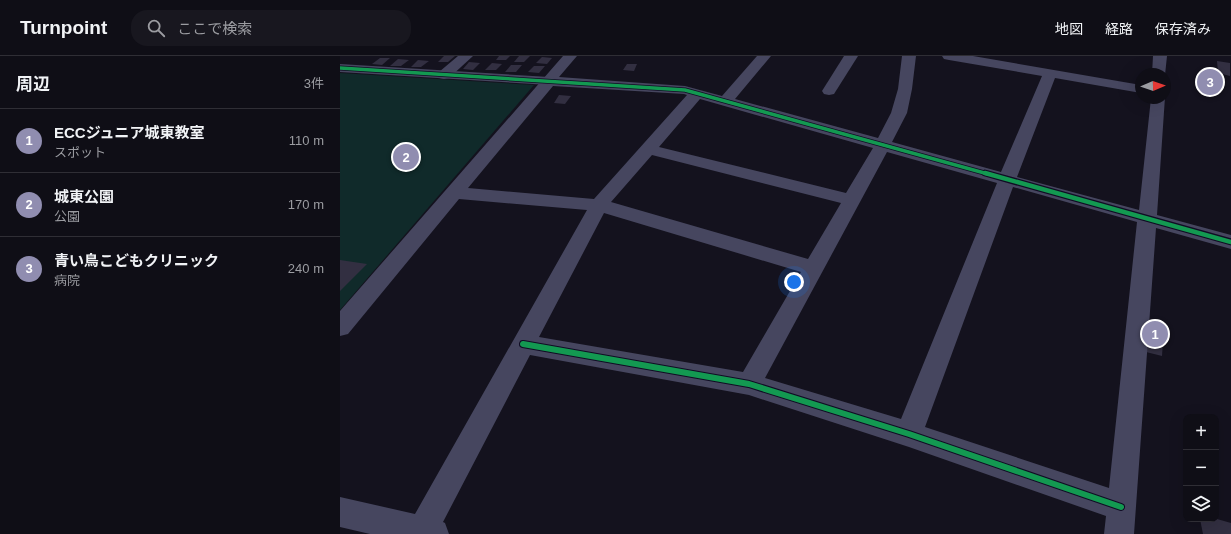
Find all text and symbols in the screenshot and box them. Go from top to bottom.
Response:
search box [131,10,411,46]
text: Turnpoint [20,17,107,38]
icon: search [145,17,167,39]
text: ここで検索 [177,20,252,37]
text: 地図 [1055,21,1083,37]
text: 経路 [1105,21,1133,37]
text: 保存済み [1155,21,1211,37]
pin: 3 [1197,67,1223,97]
north arrow [1135,68,1171,104]
text: 周辺 [16,75,50,94]
text: 3件 [304,76,324,91]
text: ECCジュニア城東教室 [54,124,205,141]
text: 1 [25,133,33,148]
text: 110 m [289,133,324,148]
pin: 2 [393,142,419,172]
text: スポット [54,145,106,160]
text: 城東公園 [54,188,114,205]
text: 2 [25,197,33,212]
text: 170 m [288,197,324,212]
text: 公園 [54,209,80,224]
text: 青い鳥こどもクリニック [54,252,219,269]
text: 3 [25,261,33,276]
text: 240 m [288,261,324,276]
your location [784,272,804,292]
text: 病院 [54,273,80,288]
pin: 1 [1142,319,1168,349]
map controls [1183,414,1219,522]
button: + [1183,414,1219,450]
button: − [1183,450,1219,486]
button: layers [1183,486,1219,522]

